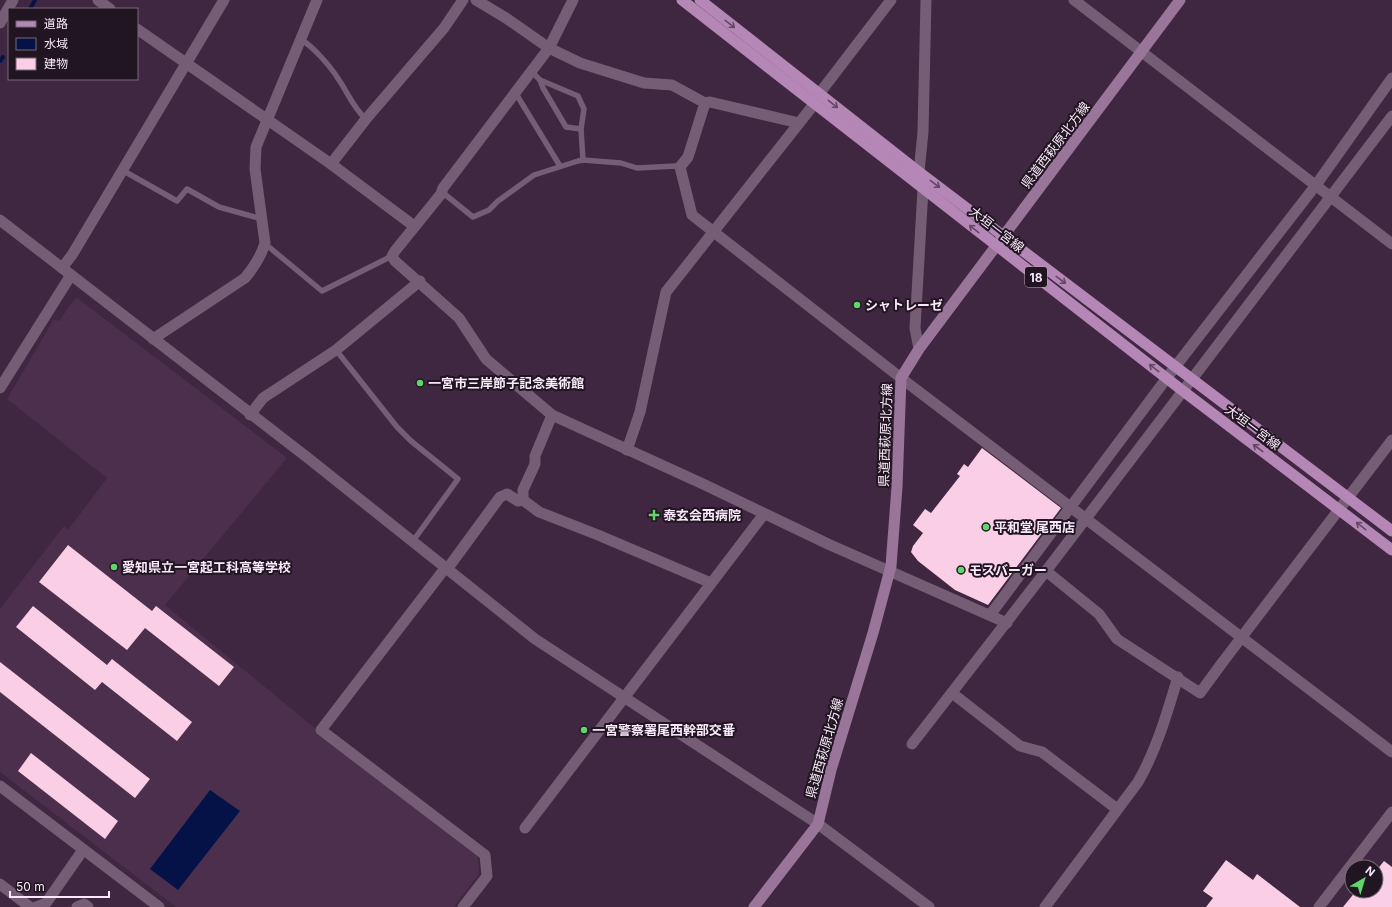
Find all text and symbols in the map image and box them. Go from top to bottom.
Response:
legend [8,8,138,80]
text: 道路 [44,16,68,31]
one-way arrow [725,20,736,28]
text: 水域 [44,36,68,51]
text: 建物 [44,56,68,71]
street label: 県道西萩原北方線 [1017,99,1093,191]
one-way arrow [827,100,838,109]
one-way arrow [930,180,941,188]
street label: 大垣一宮線 [966,203,1028,255]
one-way arrow [969,224,980,233]
road number: 18 [1025,267,1047,287]
one-way arrow [1055,276,1066,284]
place label: シャトレーゼ [865,297,943,313]
marker: シャトレーゼ [852,300,862,310]
one-way arrow [1149,364,1160,373]
place label: 一宮市三岸節子記念美術館 [428,375,584,391]
marker: 一宮市三岸節子記念美術館 [415,378,425,388]
street label: 県道西萩原北方線 [875,383,895,487]
street label: 大垣一宮線 [1222,401,1284,453]
one-way arrow [1252,443,1263,452]
place label: 泰玄会西病院 [663,507,741,523]
marker: 泰玄会西病院 [648,509,660,521]
place label: 平和堂 尾西店 [994,519,1075,535]
marker: 平和堂 尾西店 [981,522,991,532]
one-way arrow [1356,522,1367,530]
place label: 愛知県立一宮起工科高等学校 [122,559,291,575]
marker: 愛知県立一宮起工科高等学校 [109,562,119,572]
place label: モスバーガー [969,562,1047,578]
marker: モスバーガー [956,565,966,575]
street label: 県道西萩原北方線 [802,696,846,800]
place label: 一宮警察署尾西幹部交番 [592,722,735,738]
marker: 一宮警察署尾西幹部交番 [579,725,589,735]
north arrow [1344,859,1384,899]
text: N [1363,863,1378,879]
scale bar [10,873,109,899]
text: 50 m [16,879,45,894]

